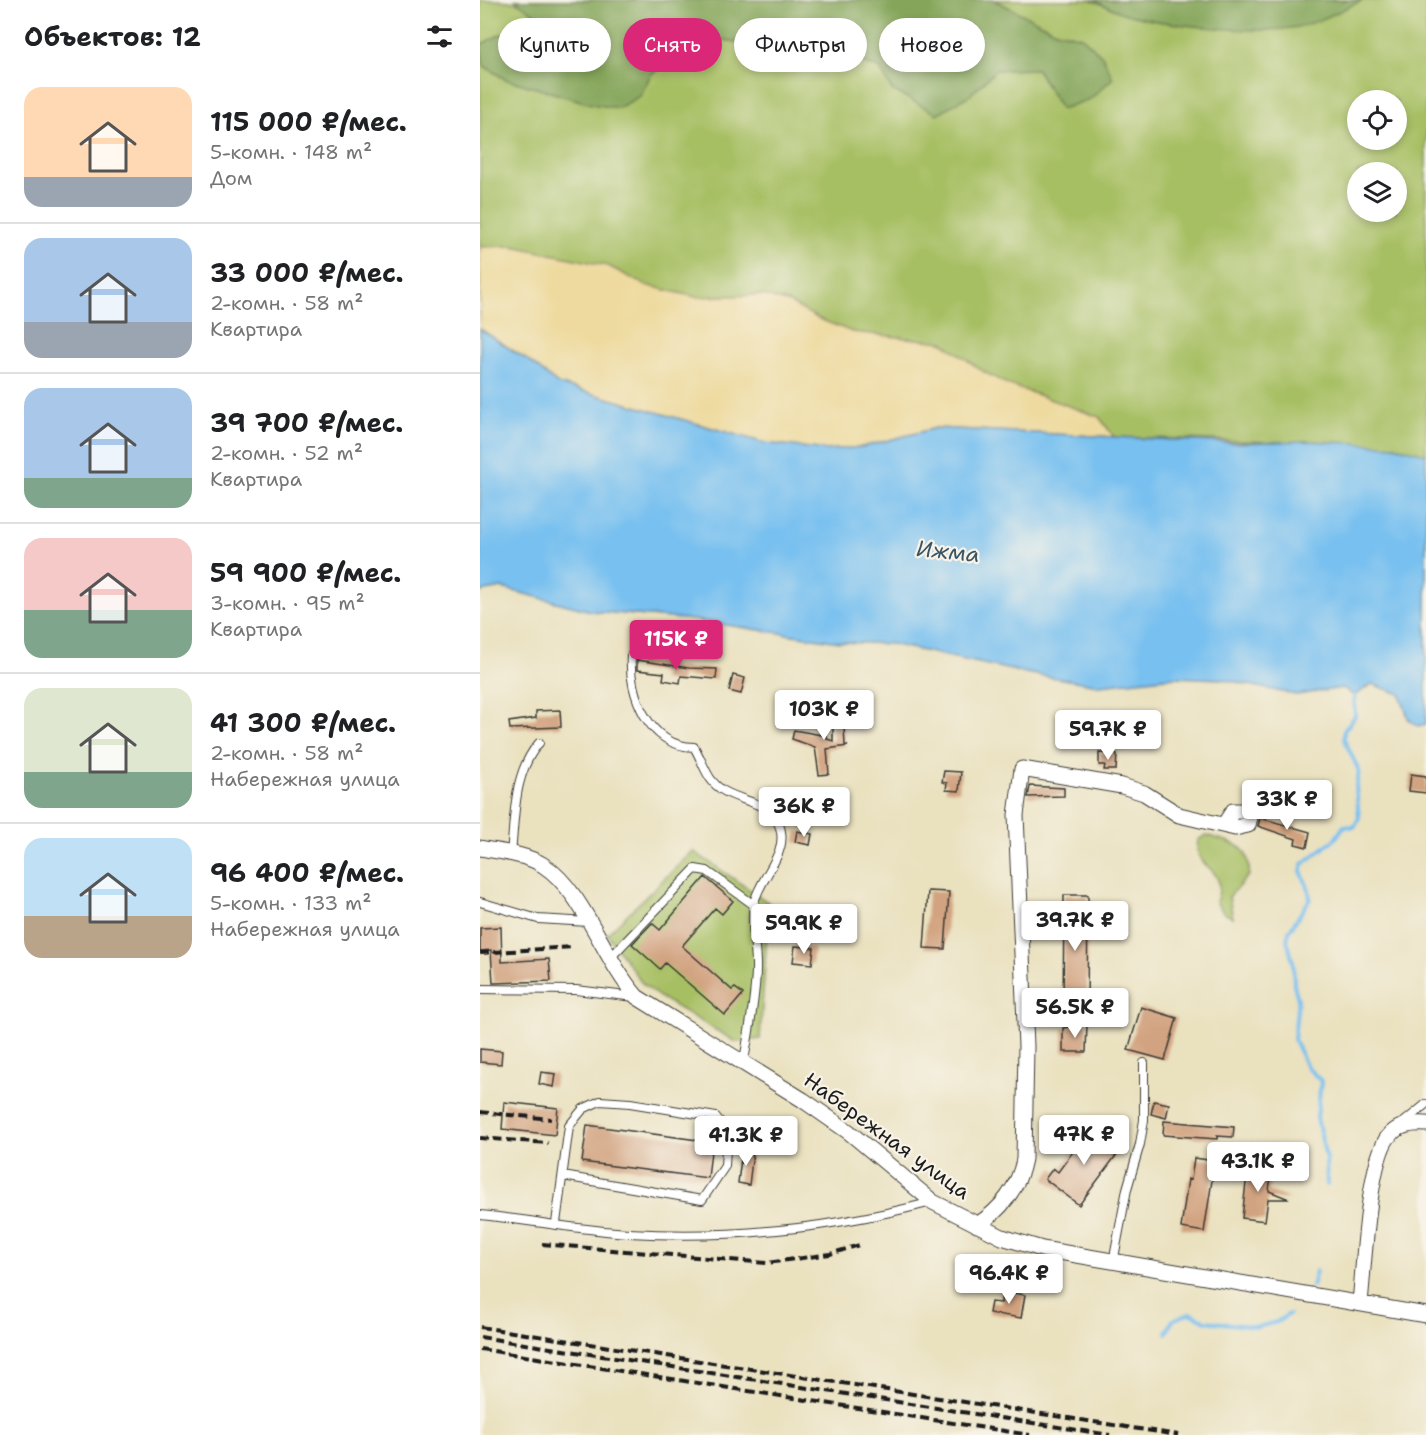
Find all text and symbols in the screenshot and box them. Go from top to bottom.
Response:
chip: Купить [498,18,611,72]
chip: Снять [623,18,722,72]
chip: Фильтры [734,18,867,72]
chip: Новое [879,18,985,72]
text: Объектов: 12 [24,19,201,54]
icon: filters [423,20,456,53]
map controls [1347,90,1407,222]
button: locate [1347,90,1407,150]
text: 115 000 ₽/мес. [210,104,407,139]
icon: home [72,111,144,183]
text: 5-комн. · 148 m² [210,139,372,165]
button: layers [1347,162,1407,222]
text: Дом [210,165,252,191]
text: 33 000 ₽/мес. [210,255,404,290]
icon: home [72,262,144,334]
text: 2-комн. · 58 m² [210,290,364,316]
text: Квартира [210,316,302,342]
text: 39 700 ₽/мес. [210,405,403,440]
icon: home [72,412,144,484]
text: 2-комн. · 52 m² [210,440,363,466]
text: Квартира [210,466,302,492]
water label: Ижма [915,534,981,569]
text: 59 900 ₽/мес. [210,555,401,590]
icon: home [72,562,144,634]
text: 3-комн. · 95 m² [210,590,365,616]
text: Квартира [210,616,302,642]
pin: 115K ₽ [627,620,725,671]
text: 115K ₽ [644,626,708,652]
pin: 103K ₽ [775,690,873,741]
text: 103K ₽ [789,696,859,722]
text: 41 300 ₽/мес. [210,705,396,740]
pin: 59.7K ₽ [1053,710,1163,761]
icon: home [72,712,144,784]
text: 59.7K ₽ [1069,716,1147,742]
text: 2-комн. · 58 m² [210,740,364,766]
text: Набережная улица [210,766,400,792]
pin: 33K ₽ [1245,780,1329,831]
text: 33K ₽ [1256,786,1318,812]
pin: 36K ₽ [762,787,846,838]
text: 36K ₽ [773,793,835,819]
text: 96 400 ₽/мес. [210,855,404,890]
icon: home [72,862,144,934]
text: 5-комн. · 133 m² [210,890,372,916]
pin: 39.7K ₽ [1020,901,1130,952]
pin: 59.9K ₽ [749,904,859,955]
text: 39.7K ₽ [1035,907,1115,933]
text: 59.9K ₽ [765,910,843,936]
text: Набережная улица [210,916,400,942]
pin: 56.5K ₽ [1020,988,1130,1039]
text: 56.5K ₽ [1036,994,1114,1020]
street label: Набережная улица [798,1066,976,1206]
pin: 47K ₽ [1042,1115,1126,1166]
pin: 41.3K ₽ [691,1116,801,1167]
text: 47K ₽ [1053,1121,1115,1147]
text: 41.3K ₽ [709,1122,783,1148]
pin: 43.1K ₽ [1203,1142,1313,1193]
text: 43.1K ₽ [1221,1148,1295,1174]
pin: 96.4K ₽ [954,1254,1064,1305]
text: 96.4K ₽ [969,1260,1049,1286]

